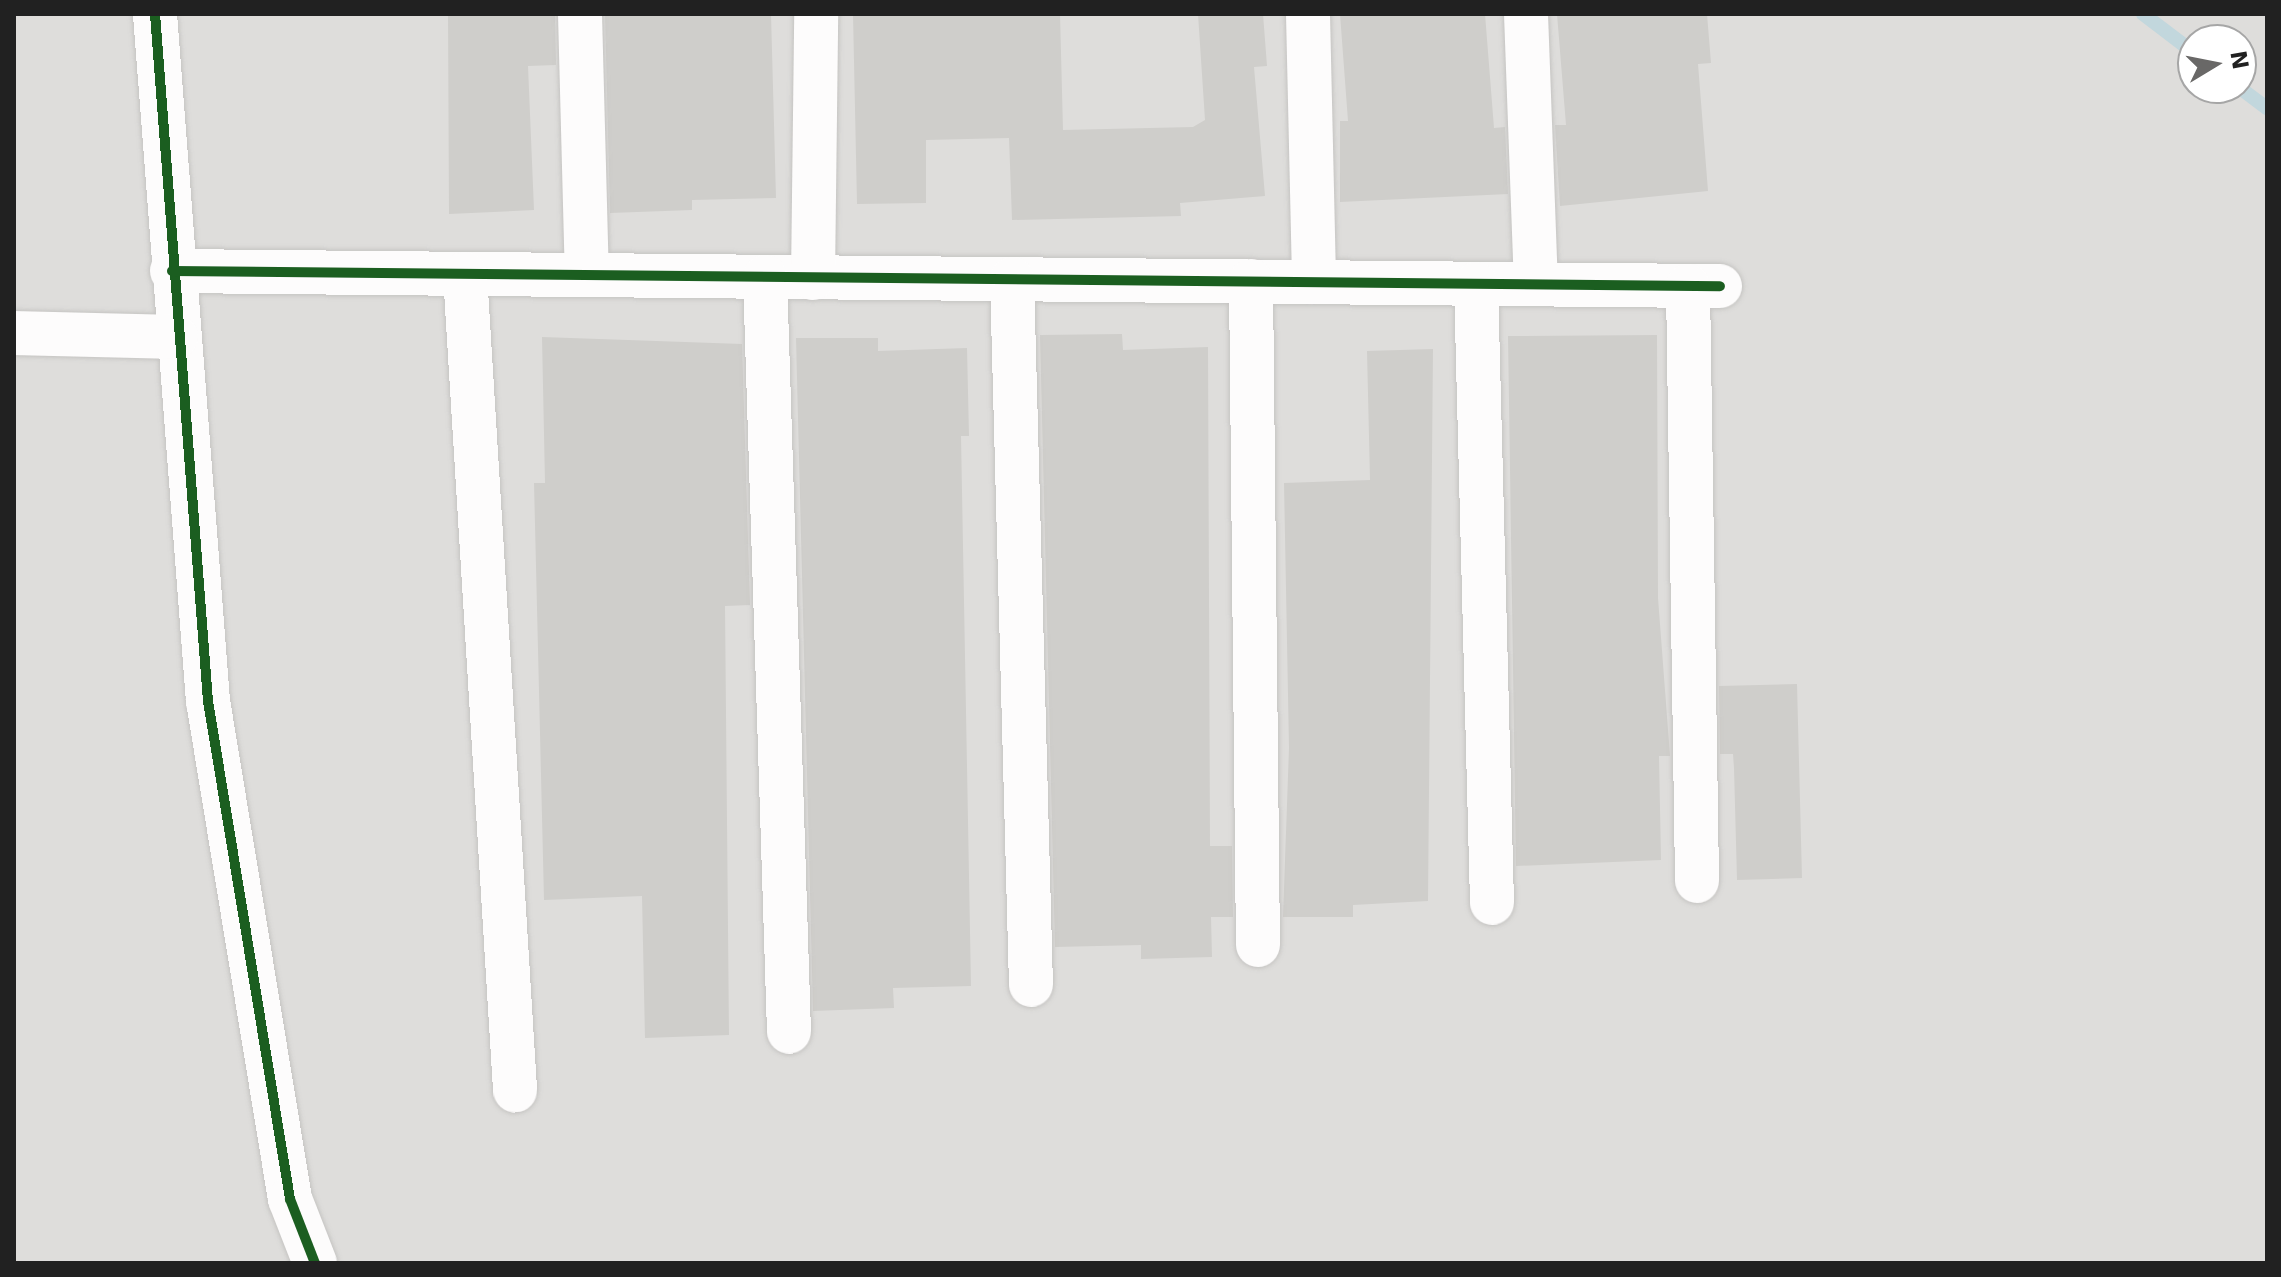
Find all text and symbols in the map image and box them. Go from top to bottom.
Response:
north arrow [2177,24,2257,104]
text: N [2225,49,2253,71]

